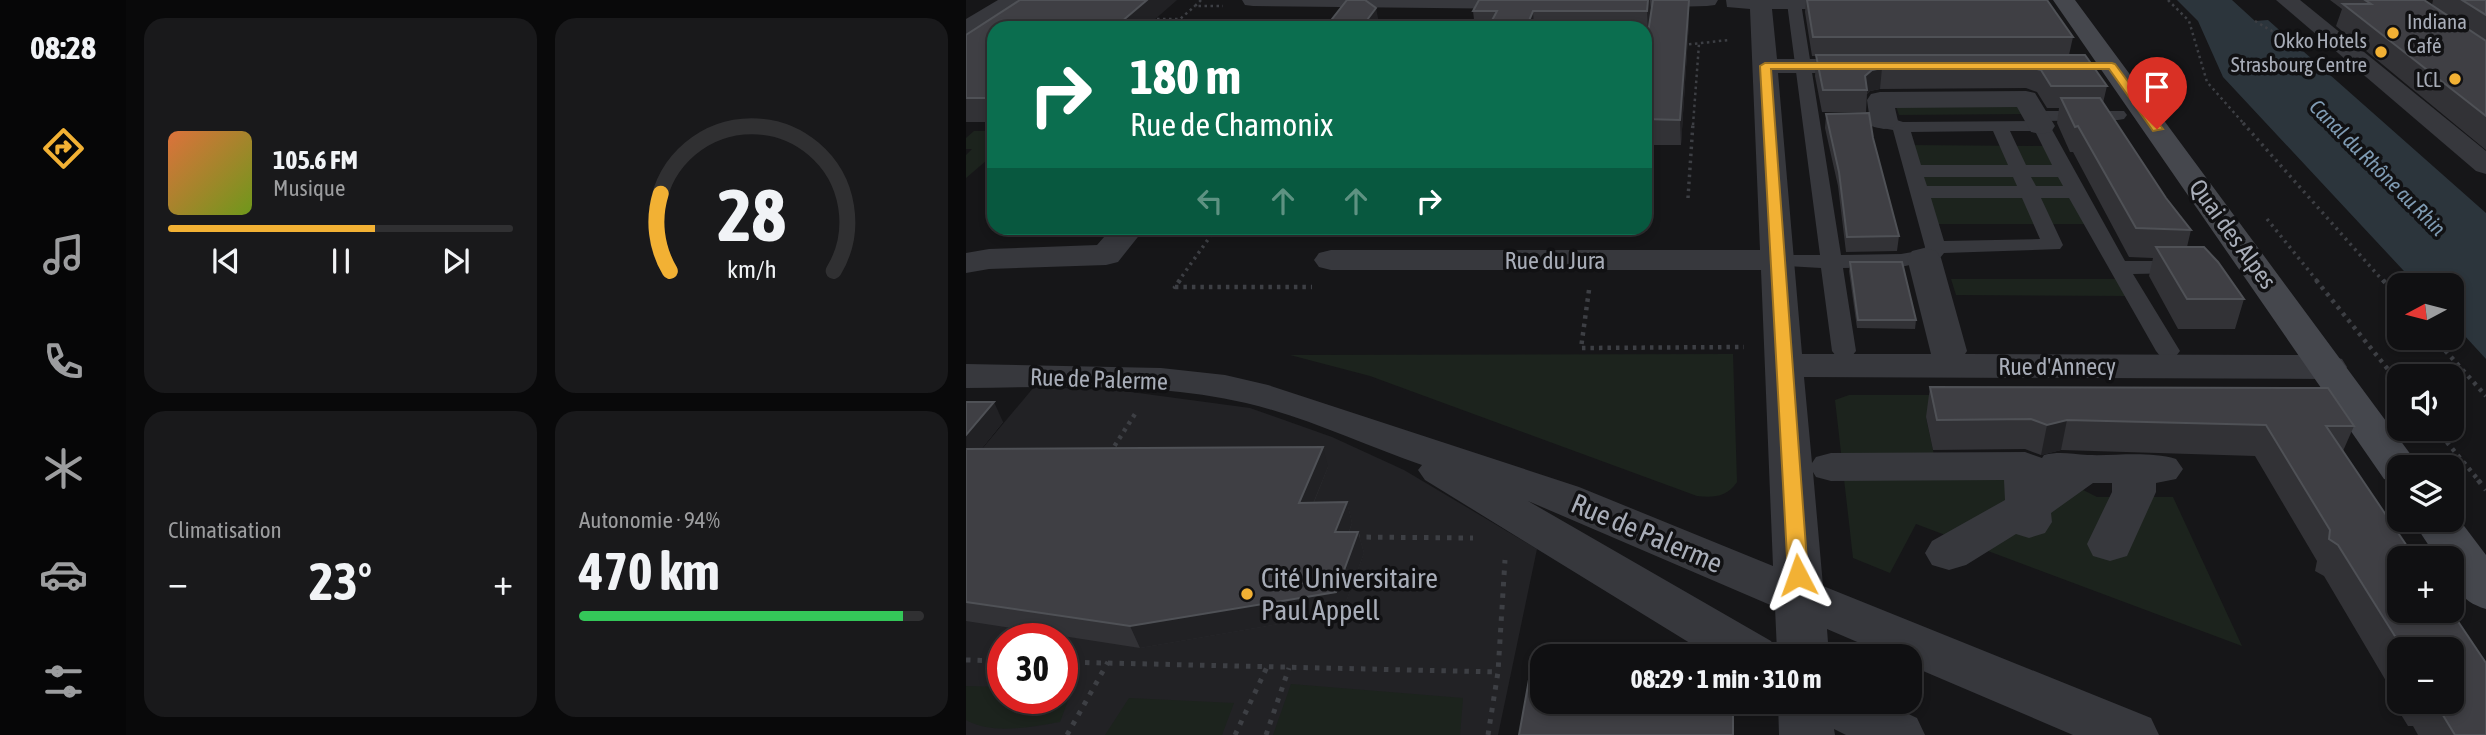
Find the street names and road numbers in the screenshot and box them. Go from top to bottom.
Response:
street label: Quai des Alpes [2184,174,2282,294]
street label: Rue du Jura [1504,247,1606,274]
street label: Rue d'Annecy [1998,353,2116,380]
street label: Rue de Palerme [1030,363,1168,395]
street label: Rue de Palerme [1567,487,1727,579]

